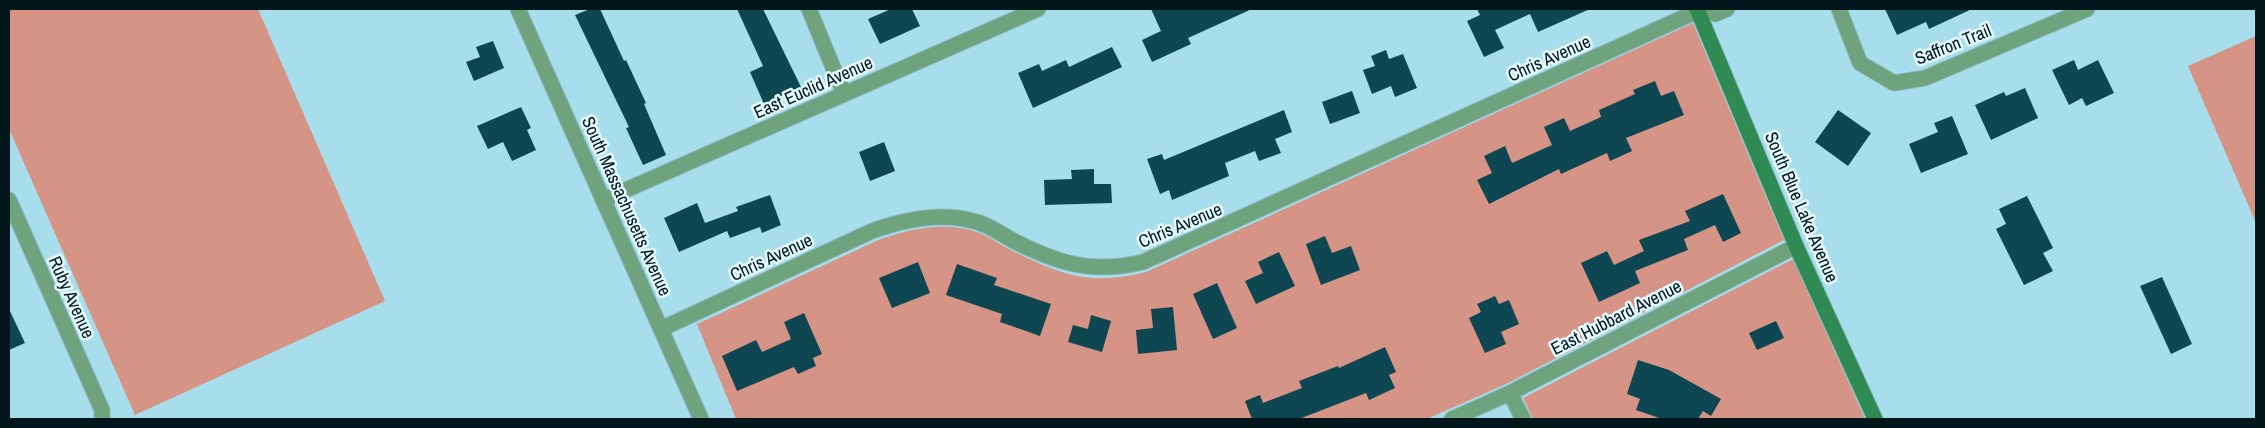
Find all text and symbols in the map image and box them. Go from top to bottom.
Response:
street label: Saffron Trail [1911,17,1995,71]
street label: Chris Avenue [1504,29,1594,87]
street label: East Euclid Avenue [750,50,876,124]
street label: South Massachusetts Avenue [576,112,678,300]
street label: South Blue Lake Avenue [1759,128,1845,286]
street label: Chris Avenue [1134,196,1226,254]
street label: Chris Avenue [726,227,816,287]
street label: Ruby Avenue [43,252,101,342]
street label: East Hubbard Avenue [1546,273,1686,361]

